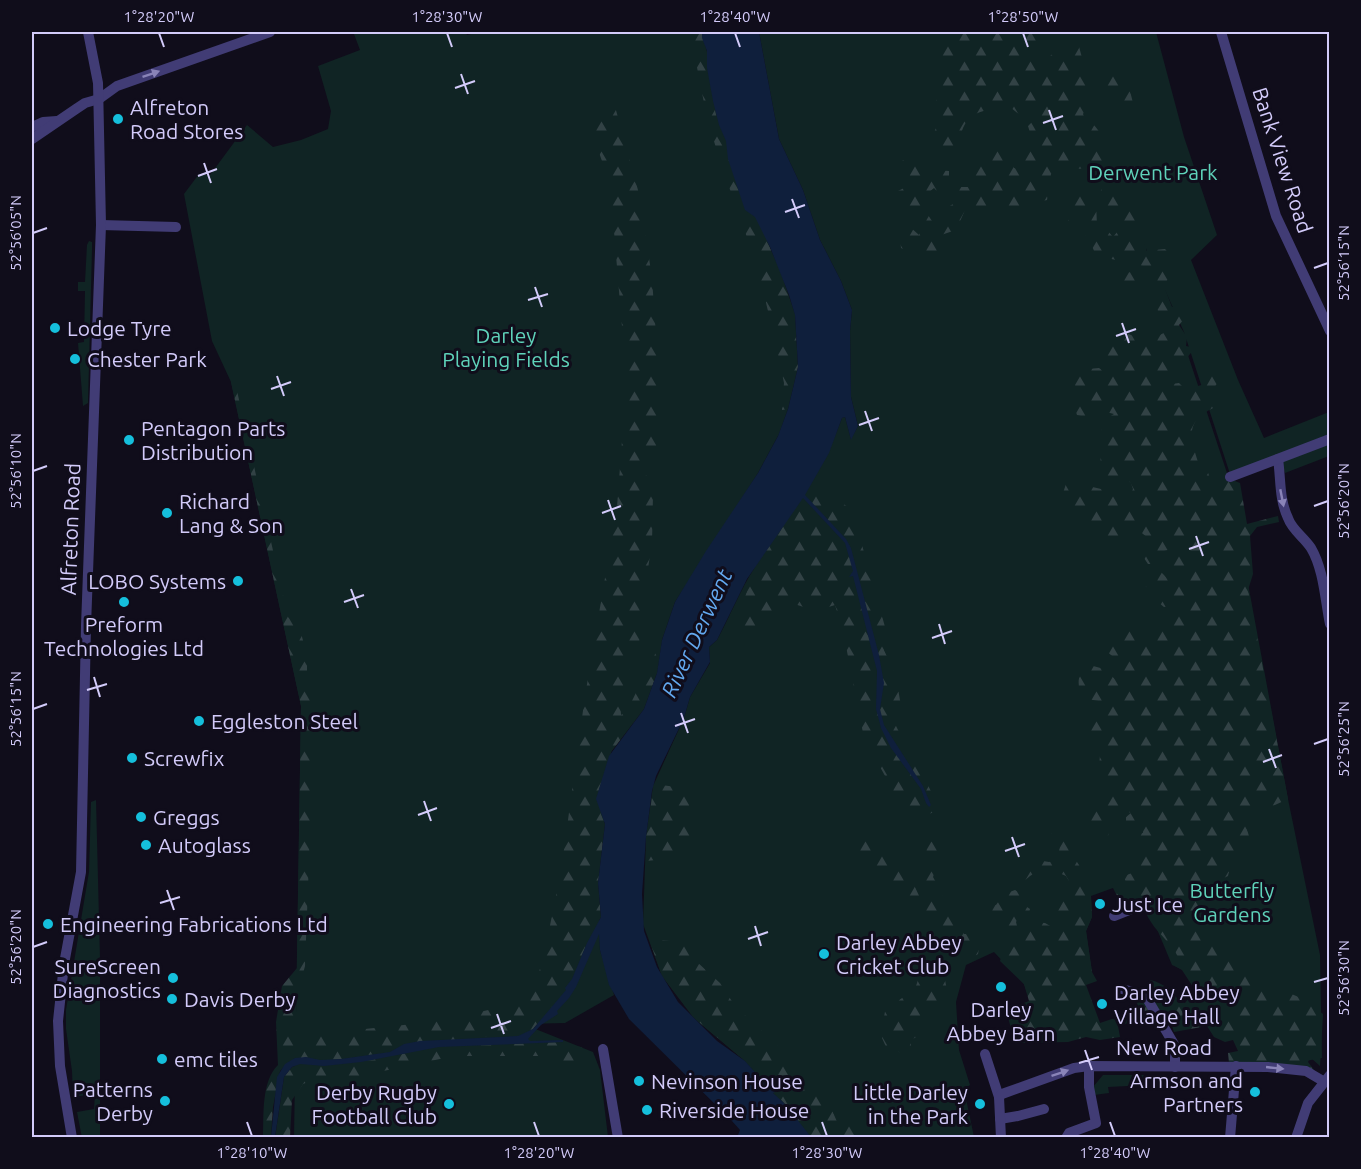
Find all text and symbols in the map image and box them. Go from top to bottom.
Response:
text: 1°28'20"W [124,8,195,25]
text: 1°28'30"W [412,8,483,25]
text: 1°28'40"W [700,8,771,25]
text: 1°28'50"W [988,8,1059,25]
one-way arrow [142,68,160,78]
street label: Bank View Road [1248,84,1318,236]
place label: Alfreton Road Stores [130,95,243,143]
marker: Alfreton Road Stores [111,112,125,126]
park label: Derwent Park [1088,160,1218,184]
text: 52°56'05"N [7,195,24,271]
text: 52°56'15"N [1335,225,1352,301]
place label: Lodge Tyre [67,316,172,340]
marker: Lodge Tyre [48,321,62,335]
park label: Darley Playing Fields [442,323,570,371]
place label: Chester Park [87,347,207,371]
marker: Chester Park [68,352,82,366]
place label: Pentagon Parts Distribution [141,416,285,464]
text: 52°56'10"N [7,433,24,509]
marker: Pentagon Parts Distribution [122,433,136,447]
street label: Alfreton Road [56,462,84,596]
text: 52°56'20"N [1335,463,1352,539]
one-way arrow [1278,488,1287,507]
place label: Richard Lang & Son [179,489,283,537]
marker: Richard Lang & Son [160,506,174,520]
water label: River Derwent [655,565,737,701]
place label: LOBO Systems [88,569,226,593]
marker: LOBO Systems [231,574,245,588]
marker: Preform Technologies Ltd [117,595,131,609]
place label: Preform Technologies Ltd [44,612,204,660]
text: 52°56'15"N [7,671,24,747]
text: 52°56'25"N [1335,701,1352,777]
place label: Eggleston Steel [211,709,358,733]
marker: Eggleston Steel [192,714,206,728]
place label: Screwfix [144,746,225,770]
marker: Screwfix [125,751,139,765]
place label: Greggs [153,805,220,829]
marker: Greggs [134,810,148,824]
place label: Autoglass [158,833,251,857]
marker: Autoglass [139,838,153,852]
park label: Butterfly Gardens [1190,878,1274,926]
place label: Just Ice [1112,892,1183,916]
marker: Just Ice [1093,897,1107,911]
text: 52°56'20"N [7,909,24,985]
place label: Engineering Fabrications Ltd [60,912,328,936]
marker: Engineering Fabrications Ltd [41,917,55,931]
place label: Darley Abbey Cricket Club [836,930,962,978]
text: 52°56'30"N [1335,940,1352,1016]
marker: Darley Abbey Cricket Club [817,947,831,961]
place label: SureScreen Diagnostics [53,954,161,1002]
marker: SureScreen Diagnostics [166,971,180,985]
marker: Darley Abbey Barn [994,980,1008,994]
place label: Darley Abbey Village Hall [1114,980,1240,1028]
place label: Davis Derby [184,987,296,1011]
marker: Davis Derby [165,992,179,1006]
place label: Darley Abbey Barn [947,997,1055,1045]
marker: Darley Abbey Village Hall [1095,997,1109,1011]
street label: New Road [1116,1035,1212,1059]
place label: emc tiles [174,1047,258,1071]
marker: emc tiles [155,1052,169,1066]
one-way arrow [1266,1063,1285,1073]
one-way arrow [1051,1068,1069,1078]
place label: Armson and Partners [1130,1068,1243,1116]
place label: Nevinson House [651,1069,803,1093]
marker: Nevinson House [632,1074,646,1088]
place label: Patterns Derby [73,1077,153,1125]
place label: Derby Rugby Football Club [312,1080,437,1128]
place label: Little Darley in the Park [853,1080,968,1128]
marker: Armson and Partners [1248,1085,1262,1099]
marker: Patterns Derby [158,1094,172,1108]
marker: Derby Rugby Football Club [442,1097,456,1111]
marker: Little Darley in the Park [973,1097,987,1111]
place label: Riverside House [659,1098,809,1122]
marker: Riverside House [640,1103,654,1117]
text: 1°28'10"W [217,1144,288,1161]
text: 1°28'20"W [504,1144,575,1161]
text: 1°28'30"W [792,1144,863,1161]
text: 1°28'40"W [1080,1144,1151,1161]

